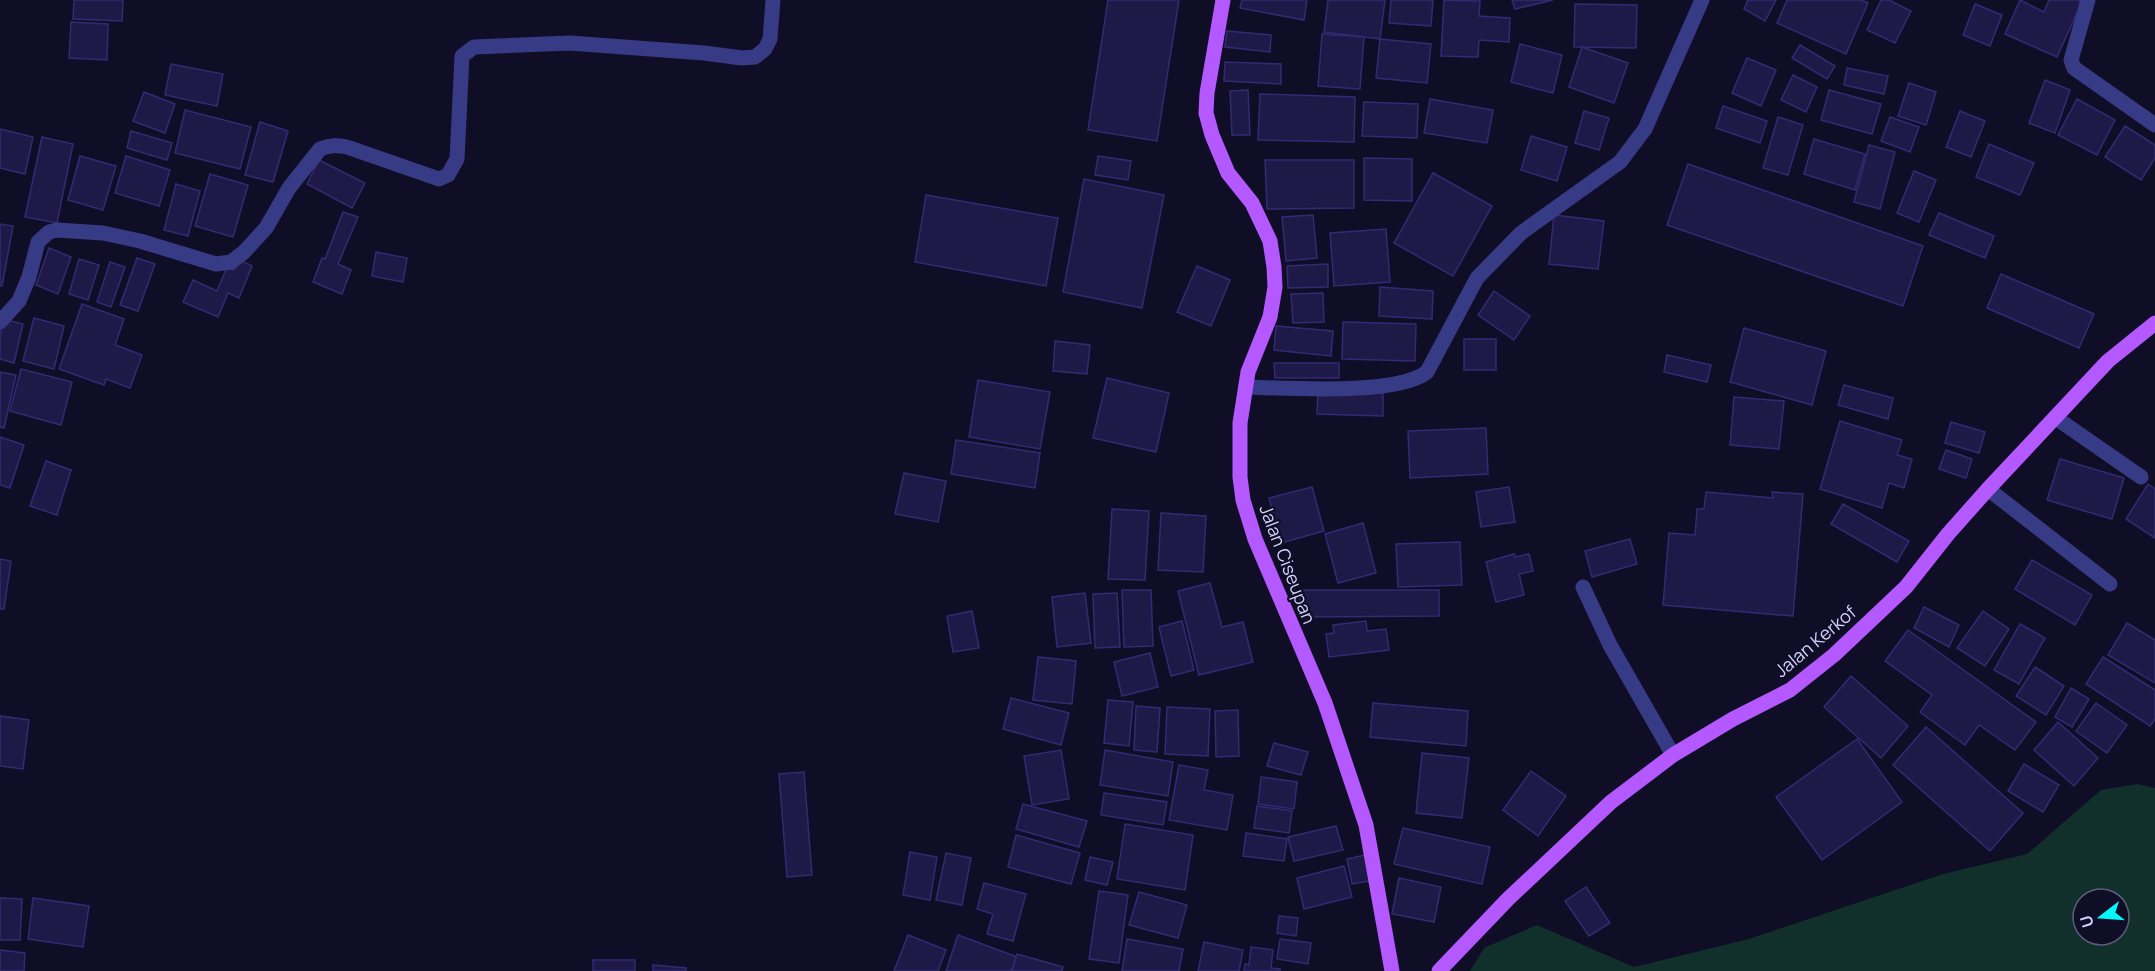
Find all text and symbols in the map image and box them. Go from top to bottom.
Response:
street label: Jalan Ciseupan [1254,501,1322,627]
street label: Jalan Kerkof [1769,599,1861,682]
north arrow [2071,887,2131,947]
text: U [2074,913,2099,930]

